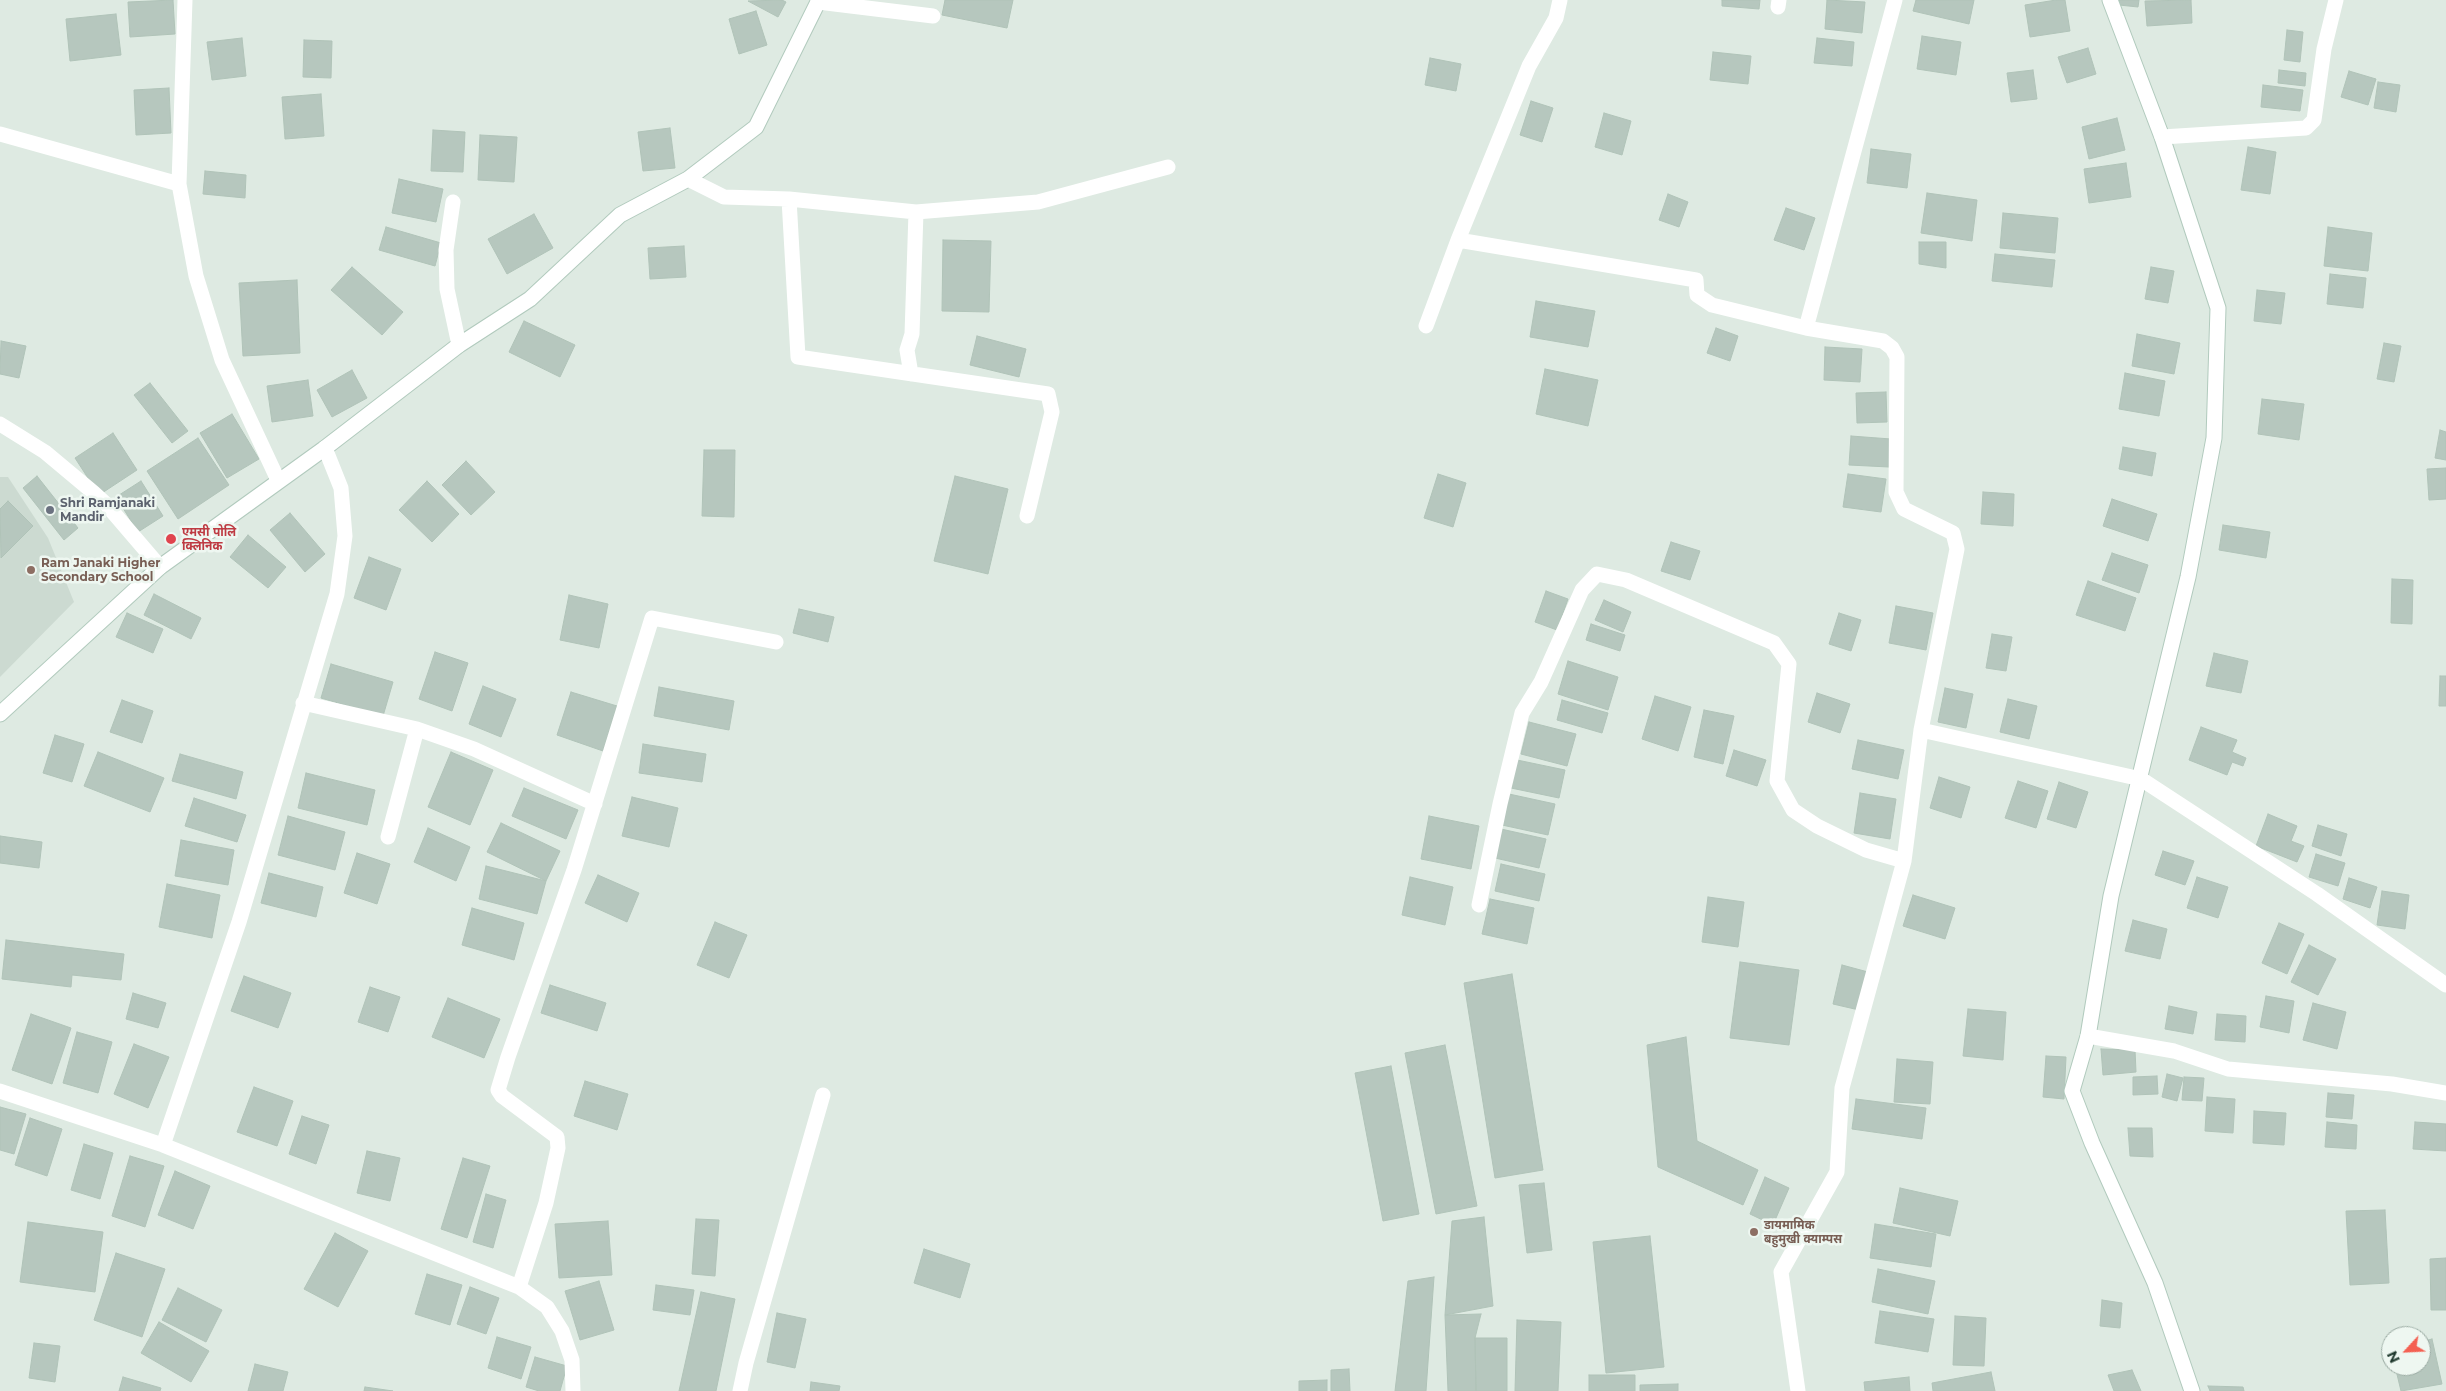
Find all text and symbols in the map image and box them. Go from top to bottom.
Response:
place label: Shri Ramjanaki Mandir [60,496,155,524]
marker: Shri Ramjanaki Mandir [44,504,56,516]
place label: एमसी पोलि क्लिनिक [182,525,236,553]
marker: एमसी पोलि क्लिनिक [164,532,178,546]
place label: Ram Janaki Higher Secondary School [41,556,160,584]
marker: Ram Janaki Higher Secondary School [25,564,37,576]
place label: डायमामिक बहुमुखी क्याम्पस [1764,1218,1842,1246]
marker: डायमामिक बहुमुखी क्याम्पस [1748,1226,1760,1238]
north arrow [2381,1326,2431,1376]
text: N [2383,1348,2404,1366]

